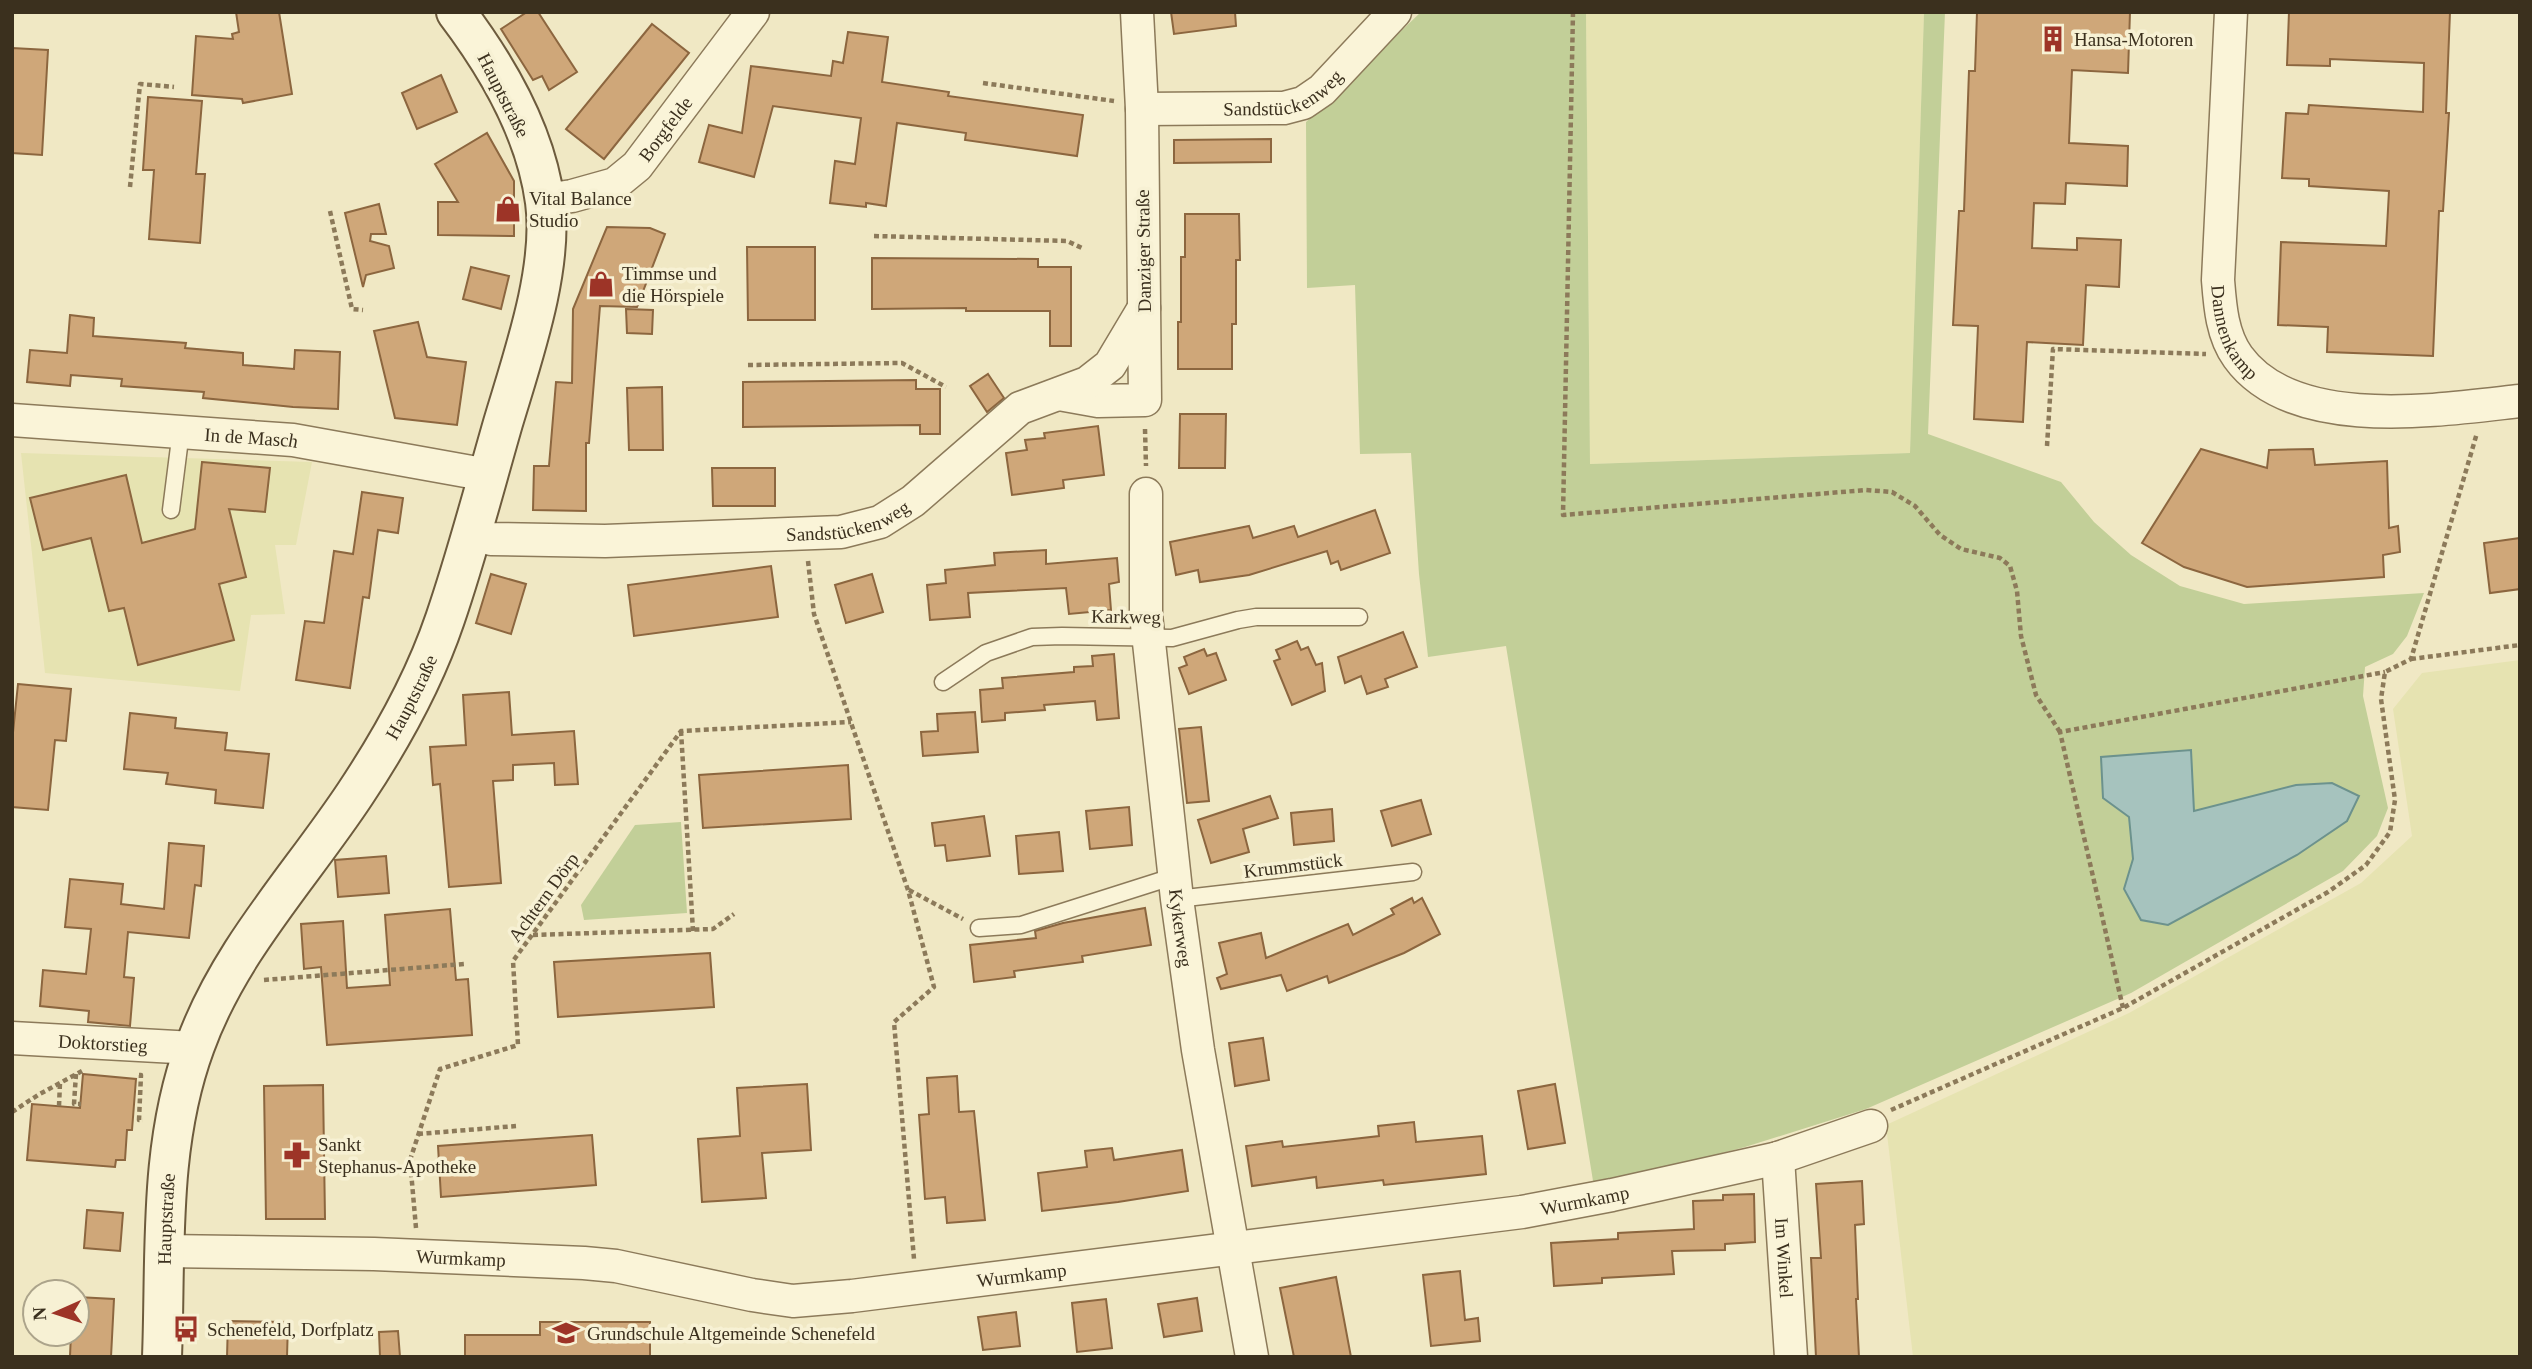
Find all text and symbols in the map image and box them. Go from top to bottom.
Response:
building icon: Hansa-Motoren [2038,24,2068,54]
place label: Hansa-Motoren [2074,29,2194,50]
street label: Hauptstraße [473,50,534,141]
street label: Sandstückenweg [1223,65,1347,119]
street label: Borgfelde [634,93,697,166]
place label: Vital Balance Studio [529,188,632,231]
street label: Danziger Straße [1132,189,1155,313]
shop icon: Vital Balance Studio [493,194,523,224]
place label: Timmse und die Hörspiele [622,263,724,306]
shop icon: Timmse und die Hörspiele [586,269,616,299]
street label: Dannenkamp [2207,284,2262,384]
street label: In de Masch [204,424,300,452]
street label: Sandstückenweg [786,496,914,545]
street label: Karkweg [1091,605,1161,628]
street label: Hauptstraße [381,652,441,743]
street label: Achtern Dörp [504,849,583,946]
street label: Krummstück [1243,849,1344,882]
street label: Kykerweg [1165,888,1196,969]
street label: Doktorstieg [57,1031,149,1056]
place label: Sankt Stephanus-Apotheke [318,1134,476,1177]
pharmacy icon: Sankt Stephanus-Apotheke [282,1140,312,1170]
street label: Hauptstraße [154,1172,179,1265]
street label: Wurmkamp [1539,1182,1631,1219]
street label: Im Winkel [1771,1217,1797,1299]
street label: Wurmkamp [415,1246,506,1271]
street label: Wurmkamp [976,1259,1068,1291]
north arrow [21,1278,91,1348]
text: N [29,1306,50,1321]
bus stop icon: Schenefeld, Dorfplatz [171,1314,201,1344]
school or university icon: Grundschule Altgemeinde Schenefeld [551,1318,581,1348]
place label: Schenefeld, Dorfplatz [207,1319,374,1340]
place label: Grundschule Altgemeinde Schenefeld [587,1323,876,1344]

